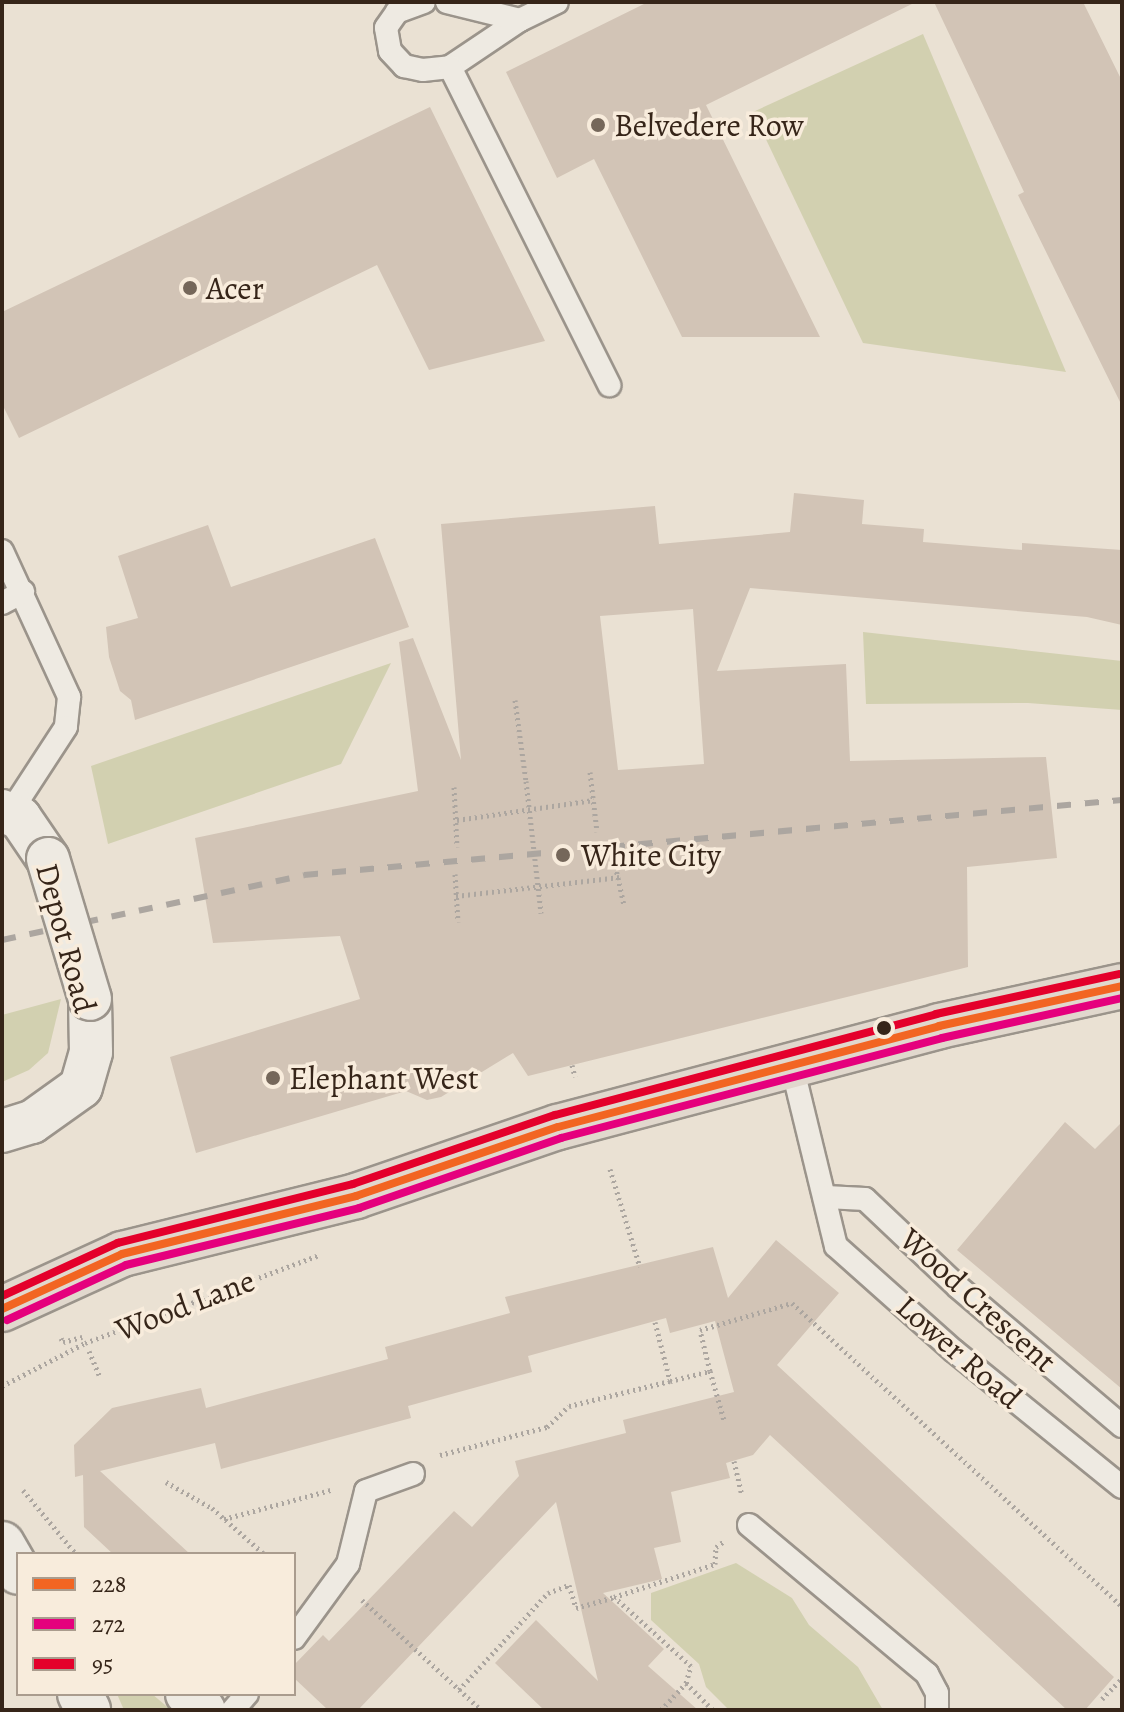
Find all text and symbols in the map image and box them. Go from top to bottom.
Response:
place label: Belvedere Row [614,106,804,144]
marker: Belvedere Row [589,116,607,134]
place label: Acer [206,269,264,307]
marker: Acer [181,279,199,297]
place label: White City [581,836,721,874]
marker: White City [552,844,574,866]
street label: Depot Road [28,859,104,1017]
unlabelled marker [876,1020,892,1036]
place label: Elephant West [289,1059,479,1097]
marker: Elephant West [264,1069,282,1087]
street label: Wood Crescent [892,1220,1064,1380]
street label: Wood Lane [110,1261,260,1349]
street label: Lower Road [889,1287,1029,1417]
legend [16,1552,296,1696]
text: 228 [92,1568,126,1600]
text: 272 [92,1608,125,1640]
text: 95 [92,1648,113,1680]

